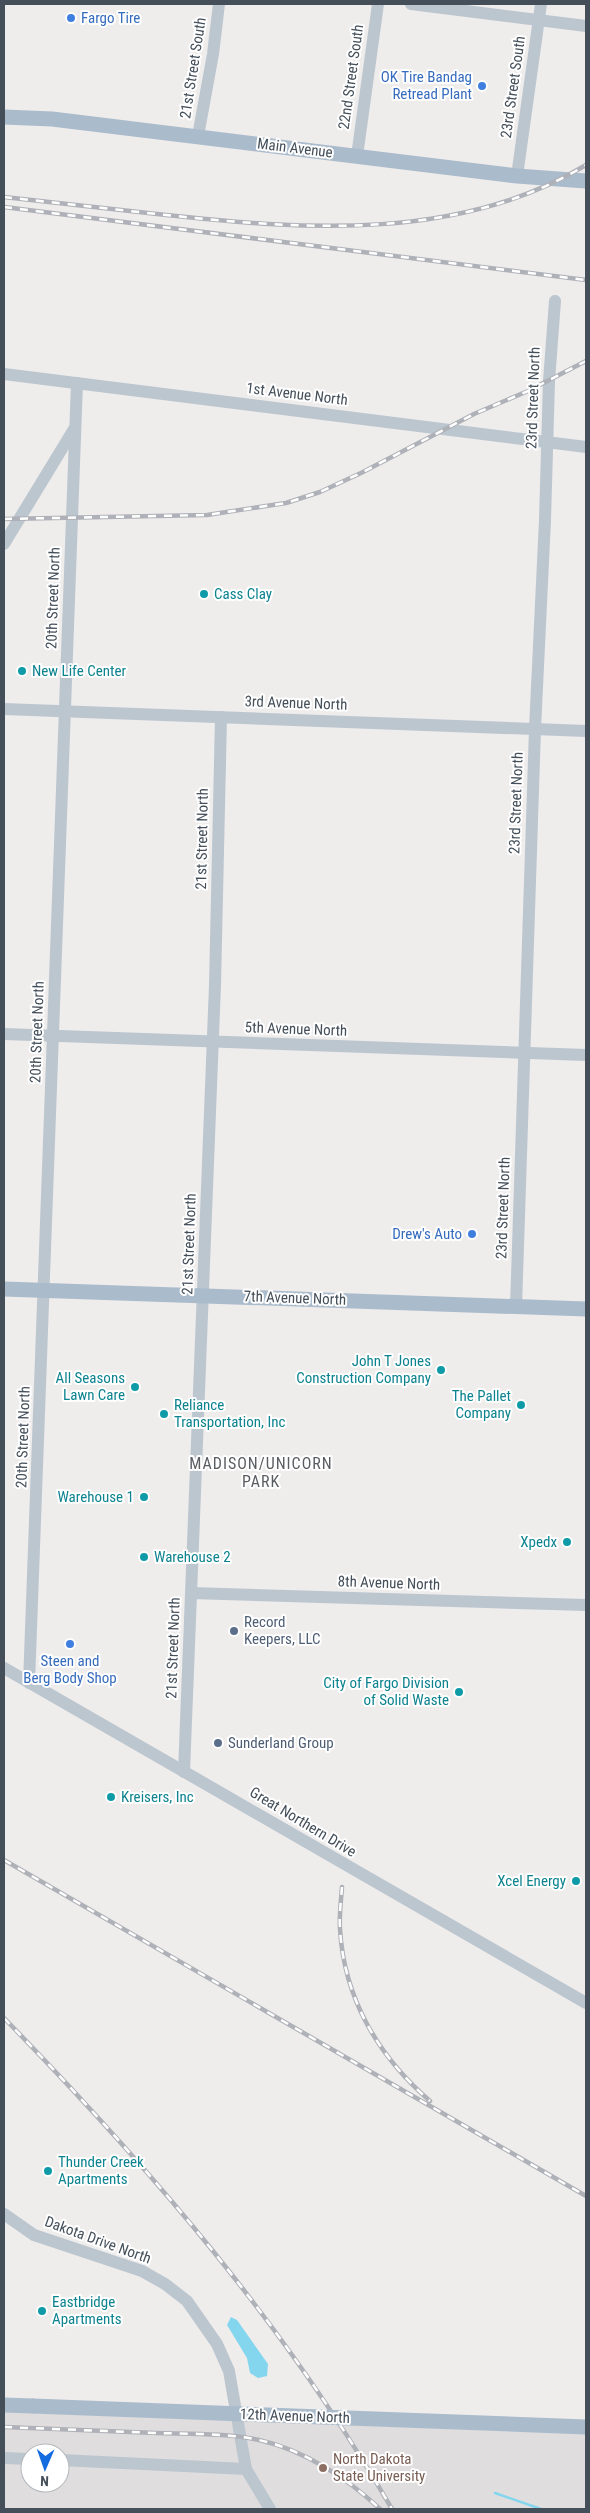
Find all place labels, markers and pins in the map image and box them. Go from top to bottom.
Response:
place label: Fargo Tire [81,9,140,27]
marker: Fargo Tire [65,12,77,24]
place label: OK Tire Bandag Retread Plant [381,68,472,103]
marker: OK Tire Bandag Retread Plant [476,80,488,92]
place label: Cass Clay [214,585,272,603]
marker: Cass Clay [198,588,210,600]
place label: New Life Center [32,662,126,680]
marker: New Life Center [16,665,28,677]
place label: Drew's Auto [392,1225,462,1243]
marker: Drew's Auto [466,1228,478,1240]
place label: John T Jones Construction Company [296,1352,431,1387]
marker: John T Jones Construction Company [435,1364,447,1376]
place label: All Seasons Lawn Care [56,1369,125,1404]
marker: All Seasons Lawn Care [129,1381,141,1393]
place label: The Pallet Company [452,1387,511,1422]
place label: Reliance Transportation, Inc [174,1396,285,1431]
marker: The Pallet Company [515,1399,527,1411]
marker: Reliance Transportation, Inc [158,1408,170,1420]
place label: Warehouse 1 [57,1488,134,1506]
marker: Warehouse 1 [138,1491,150,1503]
place label: Xpedx [520,1533,557,1551]
marker: Xpedx [561,1536,573,1548]
place label: Warehouse 2 [154,1548,231,1566]
marker: Warehouse 2 [138,1551,150,1563]
place label: Record Keepers, LLC [244,1613,321,1648]
marker: Record Keepers, LLC [228,1625,240,1637]
marker: Steen and Berg Body Shop [64,1638,76,1650]
place label: Steen and Berg Body Shop [23,1652,117,1687]
place label: City of Fargo Division of Solid Waste [323,1674,449,1709]
marker: City of Fargo Division of Solid Waste [453,1686,465,1698]
place label: Sunderland Group [228,1734,334,1752]
marker: Sunderland Group [212,1737,224,1749]
place label: Kreisers, Inc [121,1788,194,1806]
marker: Kreisers, Inc [105,1791,117,1803]
place label: Xcel Energy [497,1872,566,1890]
marker: Xcel Energy [570,1875,582,1887]
place label: Thunder Creek Apartments [58,2153,144,2188]
marker: Thunder Creek Apartments [42,2165,54,2177]
place label: Eastbridge Apartments [52,2293,122,2328]
marker: Eastbridge Apartments [36,2305,48,2317]
place label: North Dakota State University [333,2450,425,2485]
marker: North Dakota State University [317,2462,329,2474]

